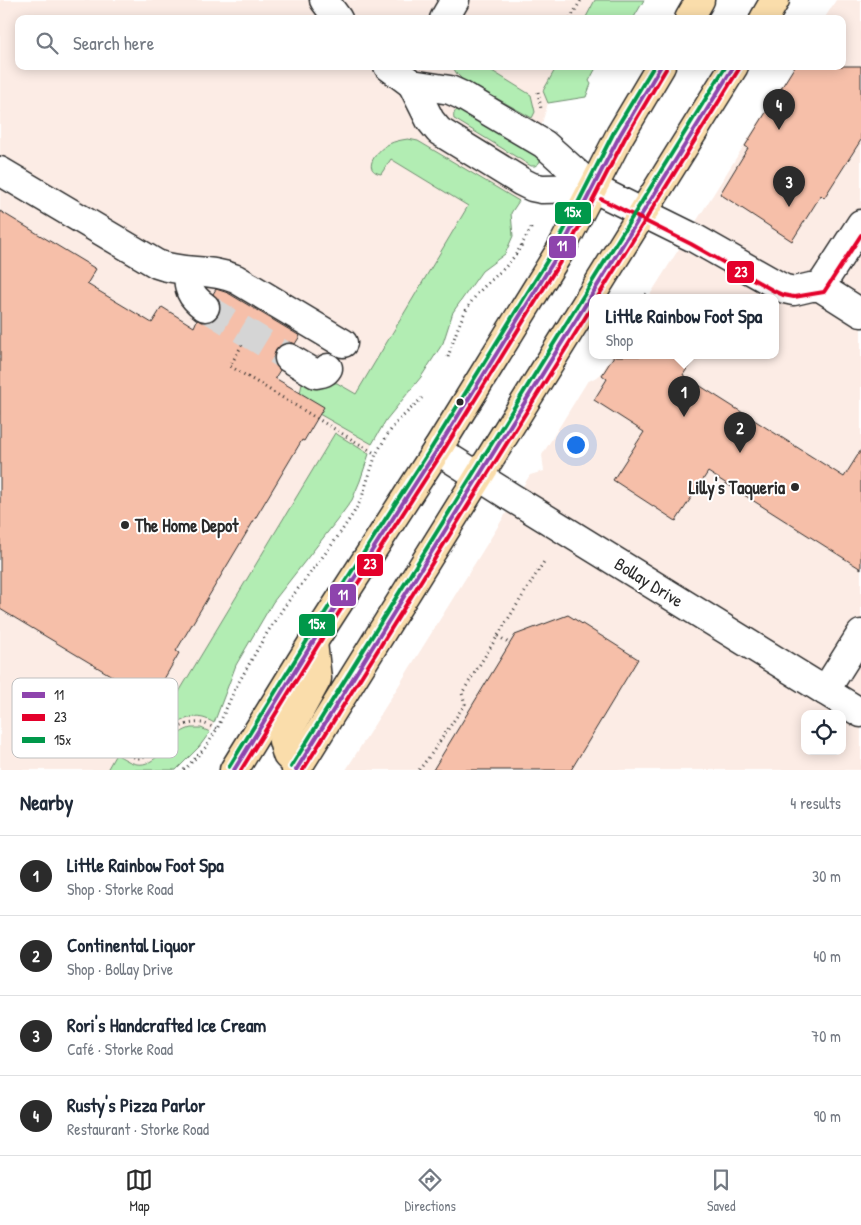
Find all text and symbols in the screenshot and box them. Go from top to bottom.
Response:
search box [15,15,846,70]
icon: search [33,29,61,57]
text: Search here [73,30,154,56]
pin: 4 [763,89,795,130]
pin: 3 [773,166,805,207]
line badge: 15x [554,201,592,225]
text: 15x [564,202,582,221]
line badge: 11 [548,235,577,259]
text: 11 [557,236,567,255]
line badge: 23 [726,260,755,284]
text: 23 [735,262,748,281]
popup [589,294,779,359]
text: Little Rainbow Foot Spa [606,303,762,329]
text: Shop [606,329,633,351]
pin: 1 [668,376,700,417]
unlabelled marker [455,397,465,407]
pin: 2 [724,412,756,453]
your location [563,432,589,458]
place label: Lilly's Taqueria [689,475,786,501]
marker: Lilly's Taqueria [789,481,801,493]
place label: The Home Depot [134,513,239,539]
marker: The Home Depot [119,519,131,531]
street label: Bollay Drive [610,551,688,613]
line badge: 23 [356,553,384,577]
text: 23 [364,554,377,573]
line badge: 11 [329,583,357,607]
text: 11 [338,585,348,604]
line badge: 15x [298,613,336,637]
text: 15x [308,614,326,633]
legend [12,678,178,758]
text: 11 [54,685,64,704]
text: 23 [54,707,67,726]
map controls [801,710,846,755]
button: locate [801,710,846,755]
text: 15x [54,730,71,749]
text: Nearby [20,788,73,817]
text: 4 results [790,792,841,814]
text: Little Rainbow Foot Spa [67,852,224,878]
text: 1 [33,865,39,887]
text: 30 m [812,865,841,887]
text: Shop · Storke Road [67,878,173,900]
text: Continental Liquor [67,932,195,958]
text: 2 [32,945,40,967]
text: 40 m [813,945,841,967]
text: Shop · Bollay Drive [67,958,173,980]
text: Rori's Handcrafted Ice Cream [67,1012,266,1038]
text: 3 [32,1025,40,1047]
text: 70 m [811,1025,841,1047]
text: Café · Storke Road [67,1038,173,1060]
text: Rusty's Pizza Parlor [67,1092,205,1118]
text: 4 [33,1105,39,1127]
text: 90 m [813,1105,841,1127]
text: Restaurant · Storke Road [67,1118,209,1140]
tab: Map [125,1166,153,1215]
tab: Directions [404,1166,456,1215]
tab: Saved [707,1166,736,1215]

